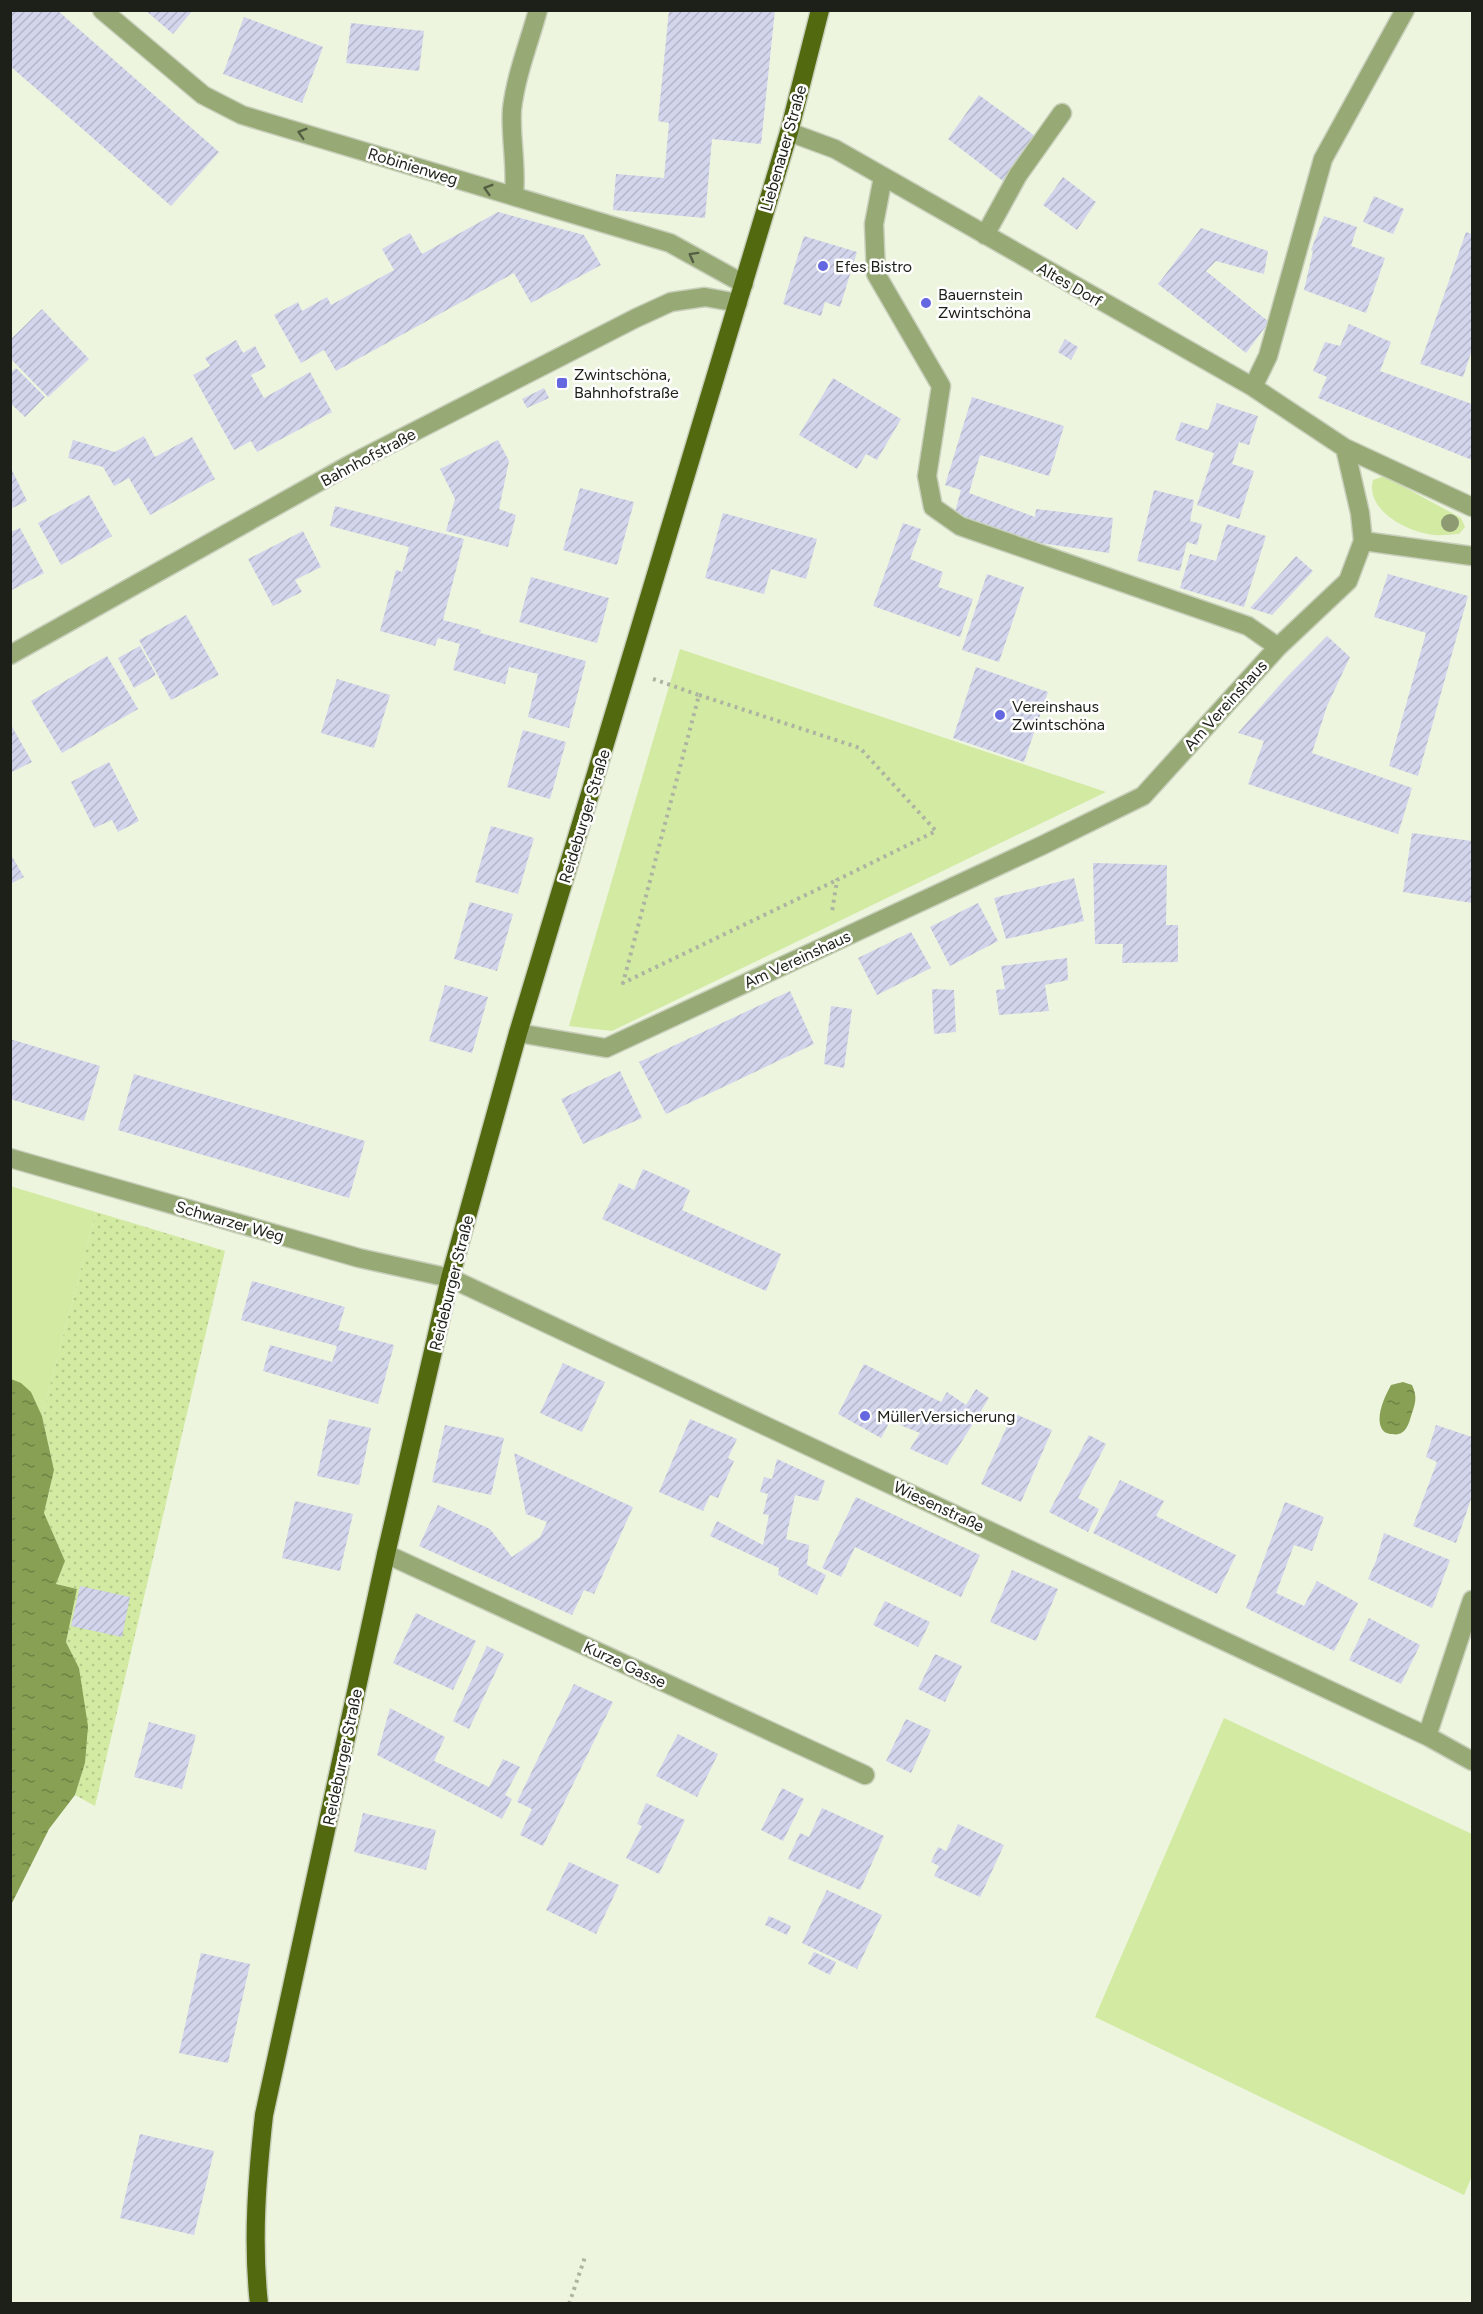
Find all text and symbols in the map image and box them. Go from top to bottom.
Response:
street label: Liebenauer Straße [756,83,811,213]
one-way arrow [297,128,308,140]
street label: Robinienweg [366,144,460,189]
one-way arrow [484,184,494,196]
one-way arrow [689,252,699,263]
place label: Efes Bistro [835,257,912,276]
street label: Altes Dorf [1034,258,1106,311]
marker: Efes Bistro [816,259,830,273]
place label: Bauernstein Zwintschöna [938,285,1031,322]
marker: Bauernstein Zwintschöna [919,296,933,310]
place label: Zwintschöna, Bahnhofstraße [574,365,679,402]
marker: Zwintschöna, Bahnhofstraße [555,376,569,390]
street label: Bahnhofstraße [318,424,419,490]
street label: Am Vereinshaus [1180,656,1271,755]
place label: Vereinshaus Zwintschöna [1012,697,1105,734]
marker: Vereinshaus Zwintschöna [993,708,1007,722]
street label: Reideburger Straße [555,747,614,885]
street label: Am Vereinshaus [741,926,853,992]
street label: Schwarzer Weg [173,1197,286,1246]
street label: Reideburger Straße [425,1213,478,1353]
place label: MüllerVersicherung [877,1407,1015,1426]
marker: MüllerVersicherung [858,1409,872,1423]
street label: Wiesenstraße [890,1477,987,1536]
street label: Kurze Gasse [581,1637,669,1692]
street label: Reideburger Straße [319,1687,366,1827]

